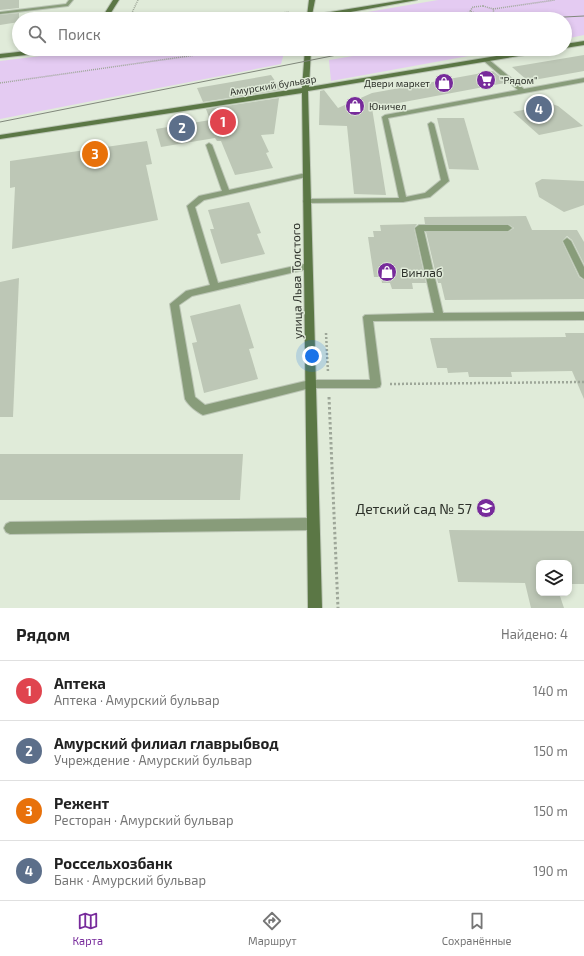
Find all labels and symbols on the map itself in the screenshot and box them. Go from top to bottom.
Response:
supermarket icon: "Рядом" [475,69,497,91]
street label: Амурский бульвар [229,72,317,99]
shop icon: Двери маркет [433,72,455,94]
place label: "Рядом" [500,74,537,86]
place label: Двери маркет [364,77,430,89]
pin: 4 [526,94,552,124]
shop icon: Юничел [344,95,366,117]
place label: Юничел [369,100,406,112]
pin: 1 [210,107,236,137]
pin: 2 [169,113,195,143]
pin: 3 [82,139,108,169]
street label: улица Льва Толстого [288,223,305,339]
shop icon: Винлаб [376,261,398,283]
place label: Винлаб [401,265,443,279]
your location [302,346,322,366]
school or university icon: Детский сад № 57 [475,497,497,519]
place label: Детский сад № 57 [356,500,472,517]

